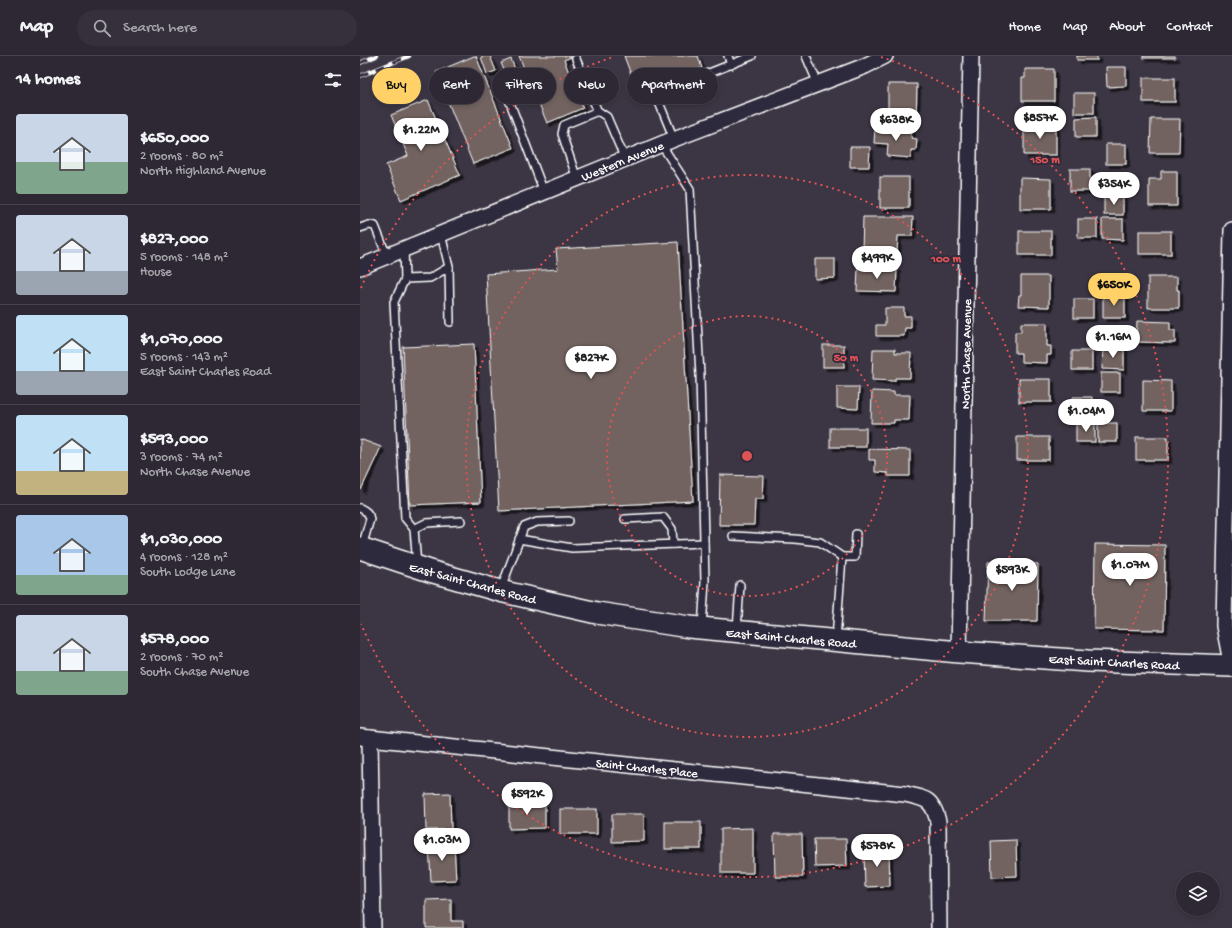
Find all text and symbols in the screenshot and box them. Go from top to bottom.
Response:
search box [77,10,357,46]
text: Map [20,16,53,39]
icon: search [91,17,113,39]
text: Search here [123,19,197,37]
text: Home [1009,19,1041,36]
text: Map [1063,19,1087,36]
text: About [1109,19,1145,36]
text: Contact [1167,19,1212,36]
chip: Buy [372,68,421,104]
chip: Rent [429,68,484,104]
chip: Filters [492,68,556,104]
chip: New [564,68,619,104]
chip: Apartment [627,68,718,104]
icon: filters [322,69,344,91]
text: 14 homes [16,70,80,90]
pin: $857K [1012,106,1068,140]
pin: $638K [868,108,924,142]
text: $857K [1023,111,1057,126]
text: $638K [879,113,913,128]
pin: $1.22M [388,118,454,152]
text: $1.22M [403,123,439,138]
text: $650,000 [140,129,209,149]
icon: home [48,130,96,178]
street label: Western Avenue [580,139,667,186]
text: 2 rooms · 80 m² [140,149,224,164]
text: 150 m [1029,154,1060,168]
text: North Highland Avenue [140,164,266,179]
pin: $354K [1086,172,1142,206]
text: $354K [1098,177,1130,192]
text: $827,000 [140,230,208,250]
icon: home [48,231,96,279]
pin: $499K [849,246,905,280]
text: 5 rooms · 148 m² [140,250,228,265]
text: $499K [861,251,893,266]
text: 100 m [930,253,961,267]
text: House [140,265,172,280]
pin: $650K [1086,273,1142,307]
text: $650K [1097,278,1131,293]
street label: North Chase Avenue [959,299,976,409]
pin: $1.16M [1080,325,1146,359]
text: $1,070,000 [140,330,222,350]
text: $1.16M [1095,330,1131,345]
icon: home [48,331,96,379]
pin: $827K [563,346,619,380]
text: 5 rooms · 143 m² [140,350,228,365]
text: $827K [574,351,608,366]
text: 50 m [834,352,859,366]
text: East Saint Charles Road [140,365,271,380]
pin: $1.04M [1053,399,1119,433]
text: $1.04M [1067,404,1105,419]
text: $593,000 [140,430,208,450]
icon: home [48,431,96,479]
centre of rings [740,449,754,463]
text: 3 rooms · 74 m² [140,450,223,465]
text: North Chase Avenue [140,465,250,480]
text: $1,030,000 [140,530,222,550]
icon: home [48,531,96,579]
text: 4 rooms · 128 m² [140,550,228,565]
pin: $1.07M [1097,553,1163,587]
pin: $593K [984,558,1040,592]
text: $1.07M [1111,558,1149,573]
street label: East Saint Charles Road [407,560,539,609]
text: $593K [995,563,1029,578]
text: South Lodge Lane [140,565,235,580]
street label: East Saint Charles Road [725,626,858,653]
text: $578,000 [140,630,209,650]
icon: home [48,631,96,679]
text: 2 rooms · 70 m² [140,650,223,665]
street label: East Saint Charles Road [1048,653,1181,674]
text: South Chase Avenue [140,665,249,680]
street label: Saint Charles Place [595,757,699,782]
pin: $592K [499,782,555,816]
text: $592K [511,787,543,802]
pin: $1.03M [409,828,475,862]
text: $1.03M [423,833,461,848]
pin: $578K [849,834,905,868]
text: $578K [860,839,894,854]
map controls [1176,872,1220,916]
button: layers [1176,872,1220,916]

